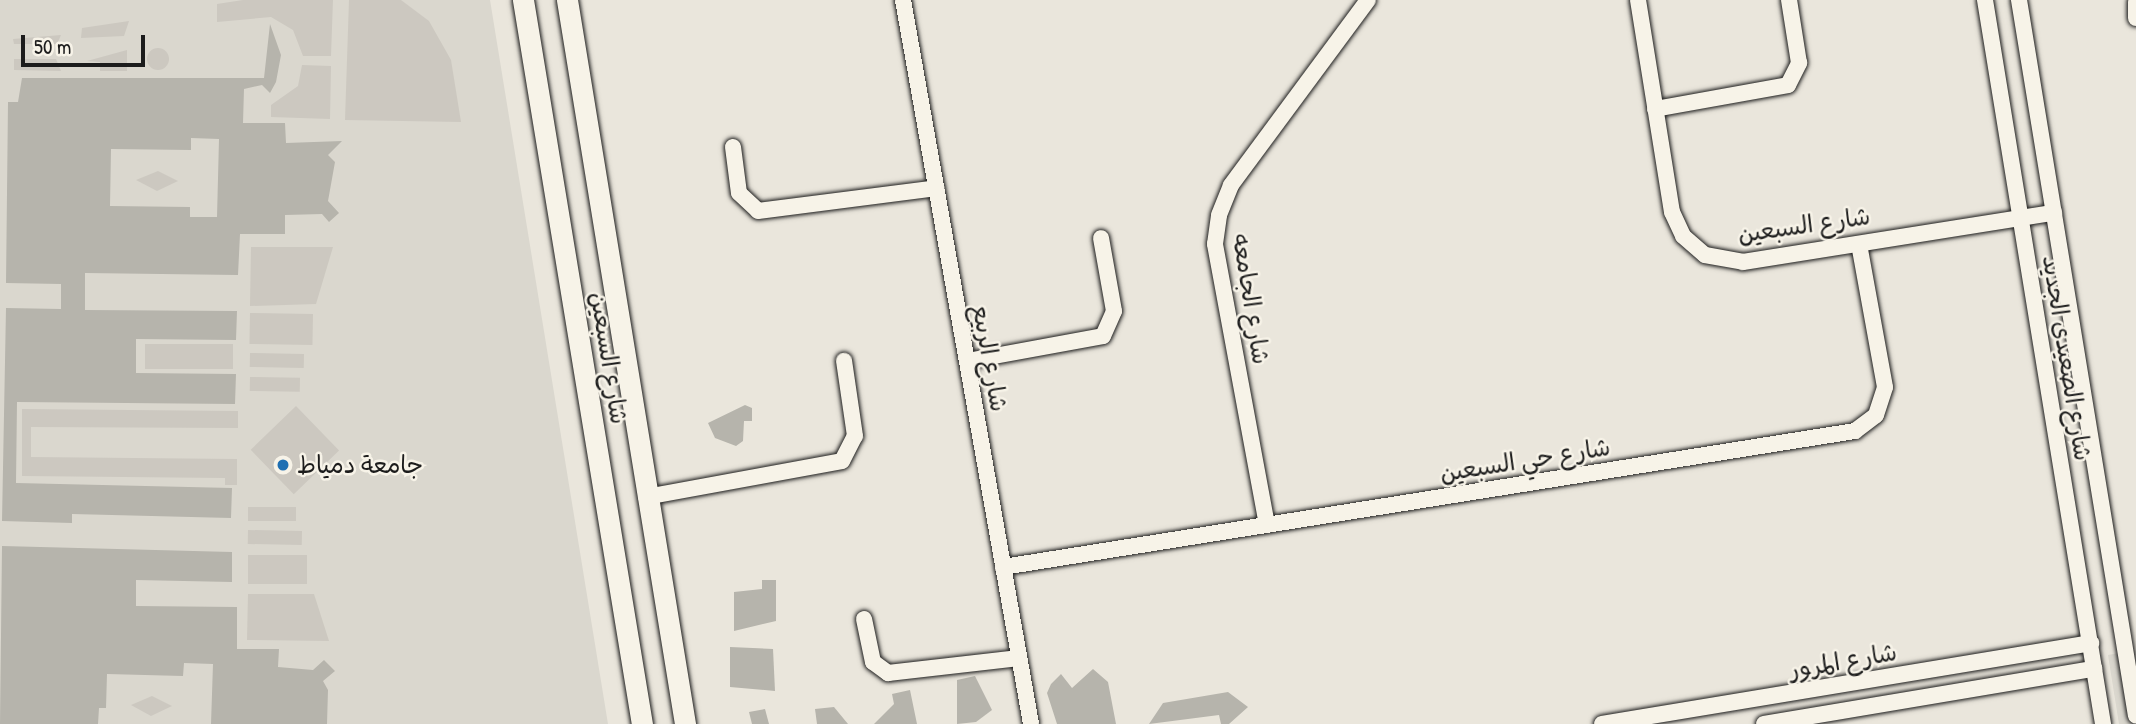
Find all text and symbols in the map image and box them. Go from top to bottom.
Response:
scale bar [24,21,149,65]
text: 50 m [34,32,71,61]
street label: شارع السبعين [1736,201,1872,249]
street label: شارع الجامعه [1226,232,1276,366]
street label: شارع الصعيدى الجديد [2037,253,2097,463]
street label: شارع السبعين [584,290,634,426]
street label: شارع الربيع [966,302,1014,414]
street label: شارع حي السبعين [1438,432,1612,488]
place label: جامعة دمياط [297,451,423,479]
marker: جامعة دمياط [275,457,291,473]
street label: شارع المرور [1787,637,1899,685]

